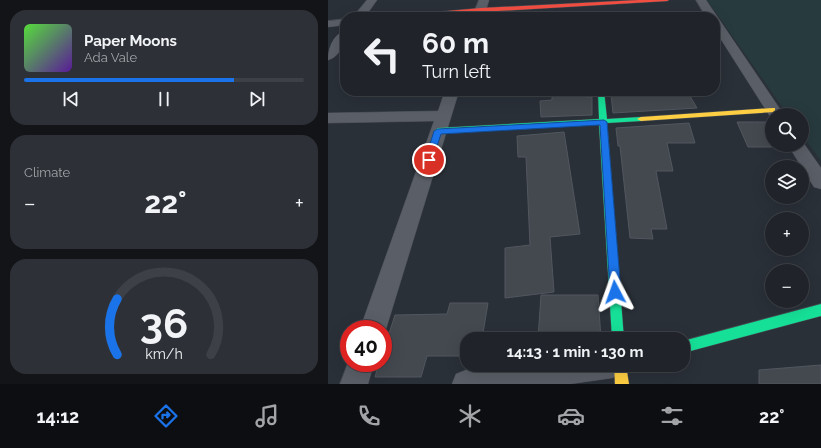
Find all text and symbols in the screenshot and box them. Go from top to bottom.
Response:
text: 60 m [422,27,489,60]
icon: left [356,28,408,80]
text: Paper Moons [84,32,177,50]
text: Ada Vale [84,50,137,65]
text: Turn left [422,61,491,82]
icon: previous [60,88,82,110]
icon: pause [153,88,175,110]
icon: next [246,88,268,110]
map controls [765,108,809,308]
button: search [765,108,809,152]
pin [412,143,446,177]
icon: arrive [418,149,440,171]
button: layers [765,160,809,204]
text: Climate [24,165,70,180]
text: 22° [144,185,186,220]
text: − [24,190,36,216]
text: + [295,190,304,216]
button: + [765,212,809,256]
button: − [765,264,809,308]
position arrow [594,271,636,313]
text: 36 [140,298,188,347]
speed limit sign: 40 [340,320,392,372]
text: 14:13 · 1 min · 130 m [506,343,644,361]
text: km/h [145,345,183,361]
icon: directions [152,402,180,430]
icon: music [253,402,281,430]
icon: phone [355,402,383,430]
icon: climate [456,402,484,430]
icon: car [557,402,585,430]
icon: filters [658,402,686,430]
text: 14:12 [37,406,79,427]
text: 22° [759,406,784,427]

